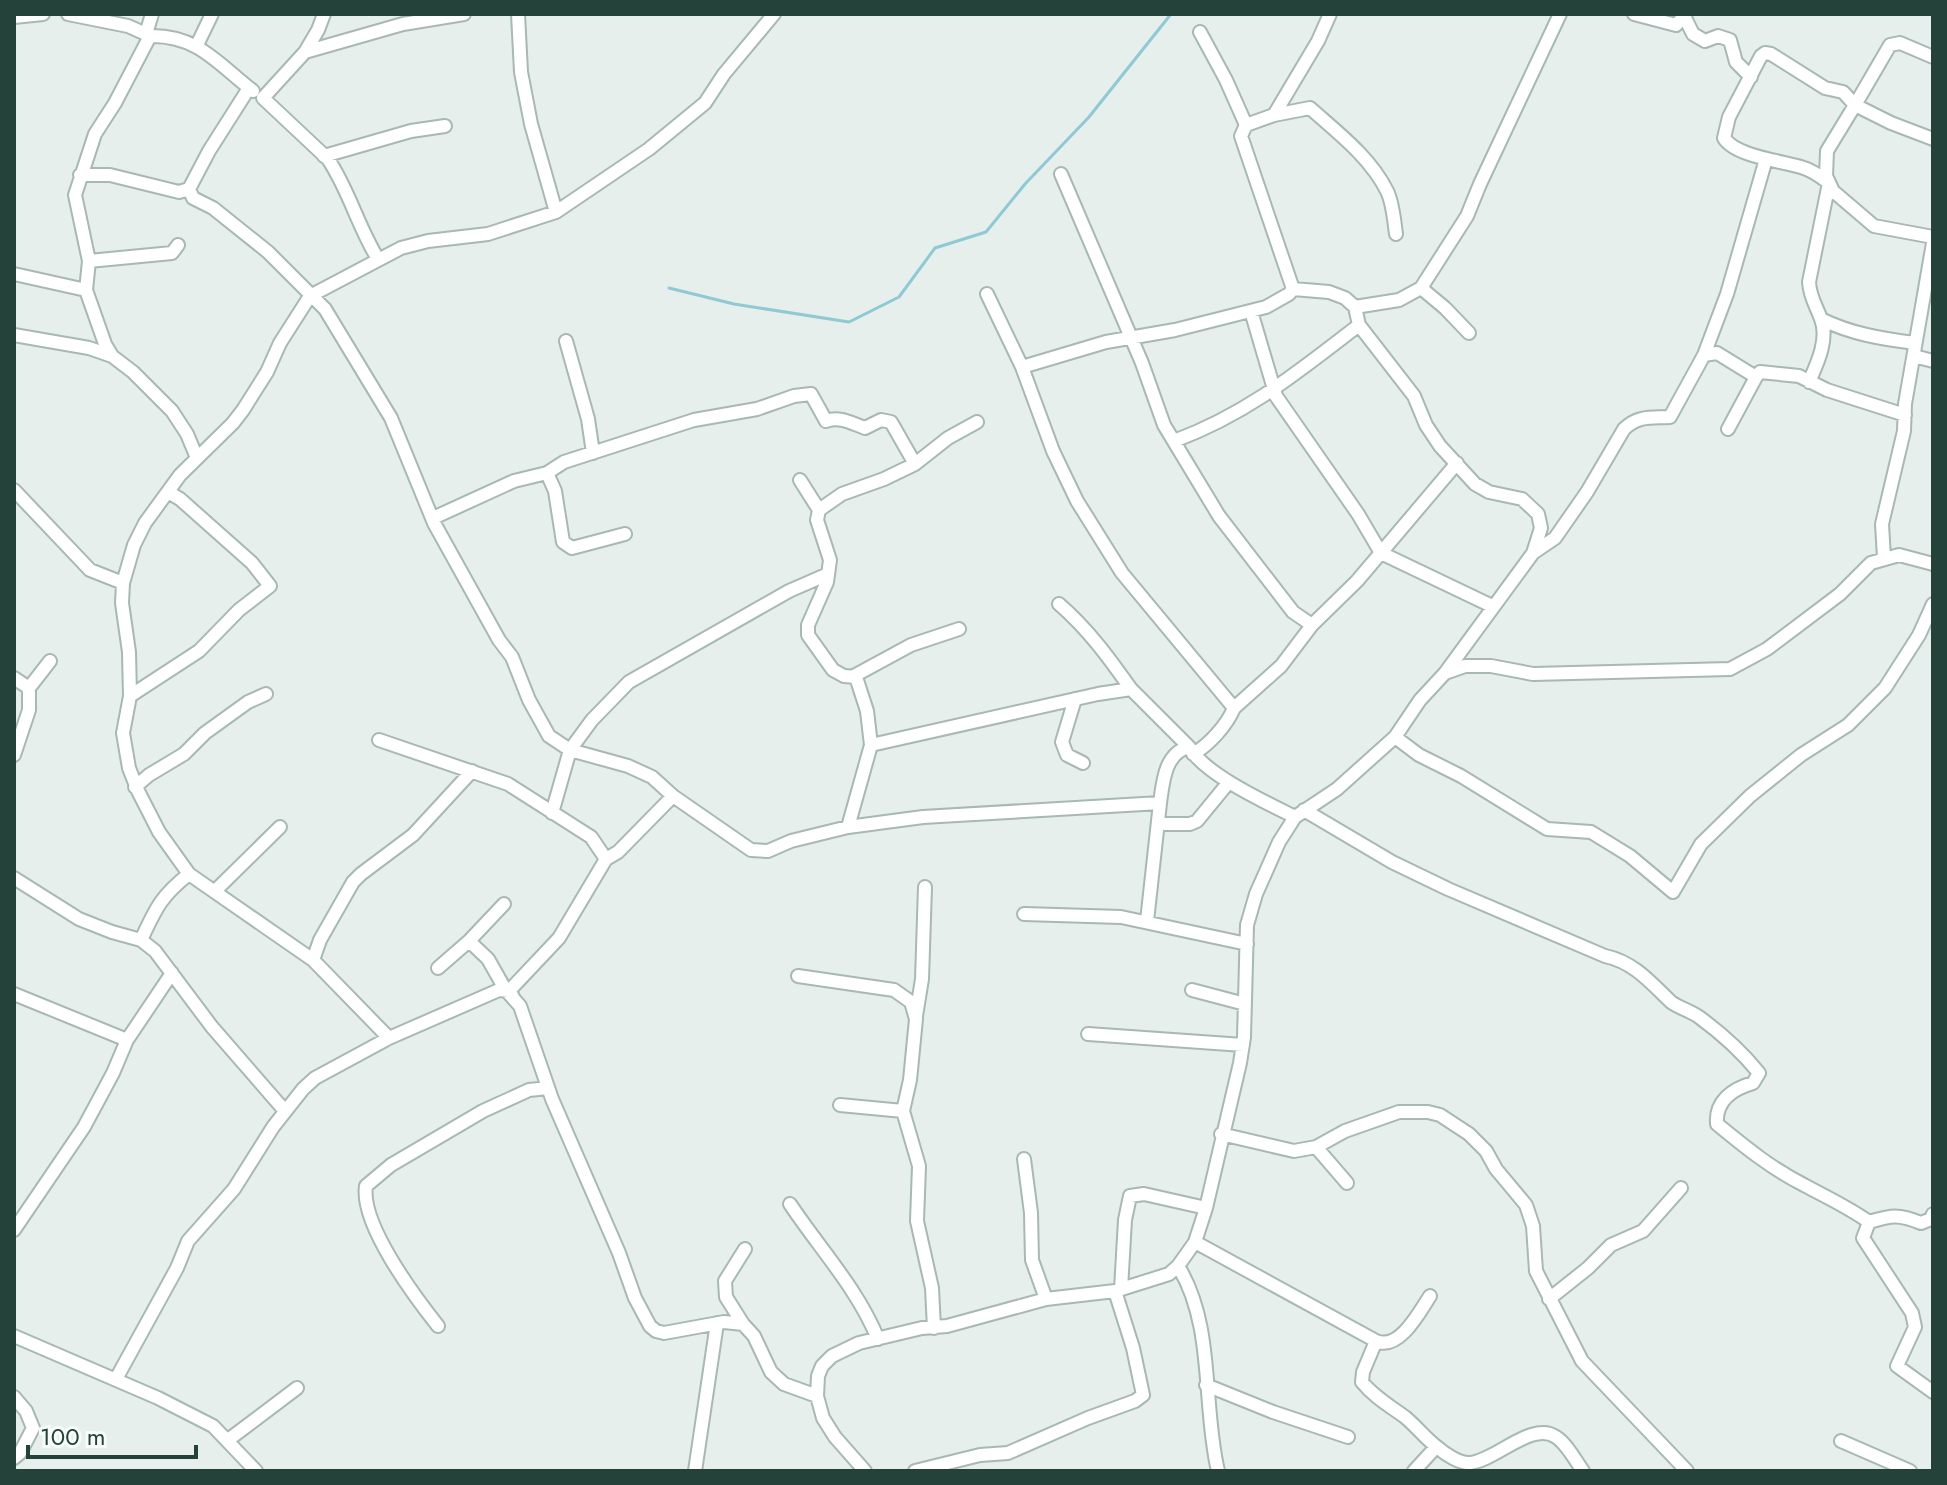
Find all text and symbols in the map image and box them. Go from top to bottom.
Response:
scale bar [28,1409,196,1459]
text: 100 m [40,1419,106,1454]

